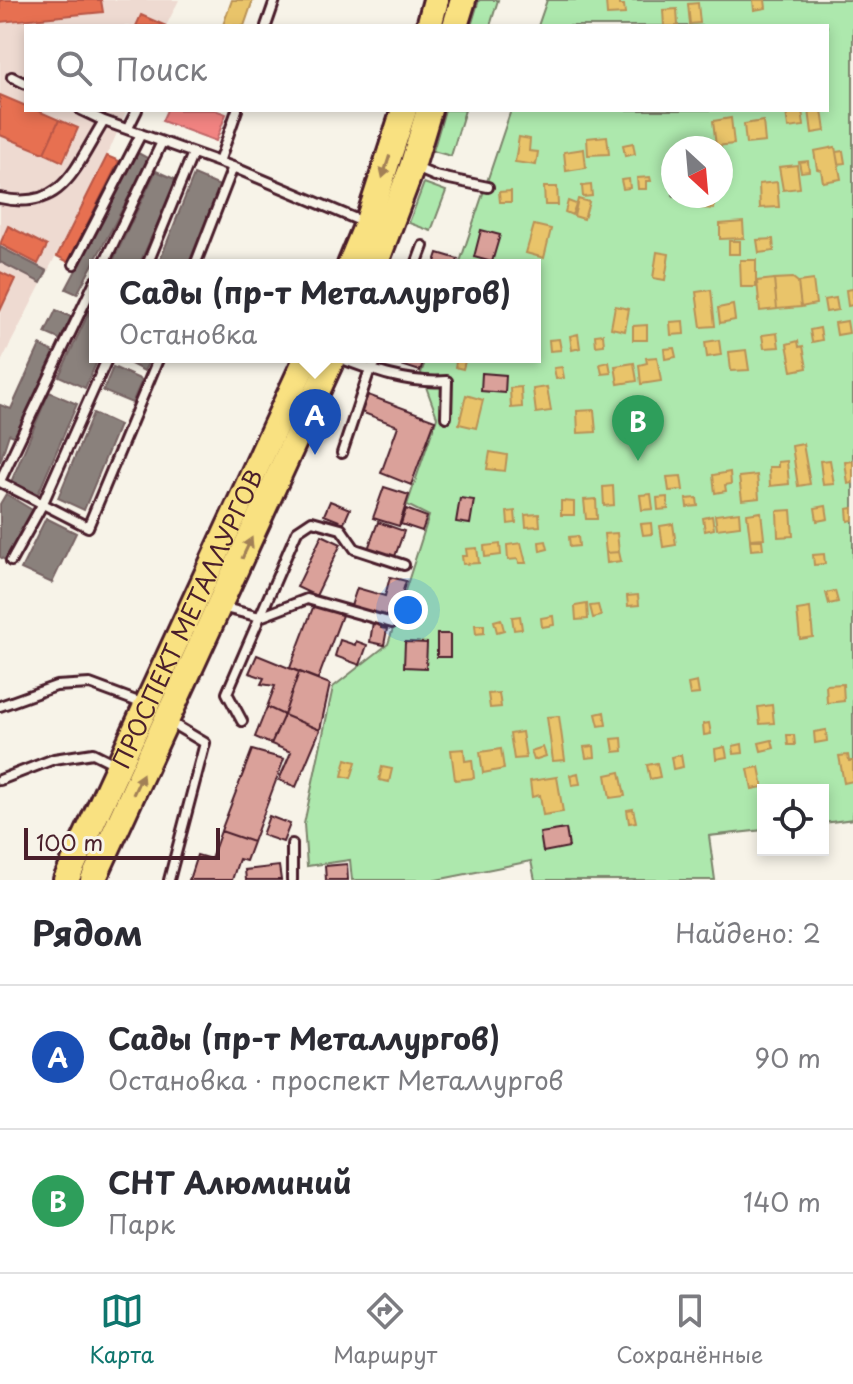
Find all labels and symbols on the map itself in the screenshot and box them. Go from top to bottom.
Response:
north arrow [661,136,733,208]
one-way arrow [379,155,391,179]
pin: A [289,389,341,455]
pin: B [612,395,664,461]
street label: ПРОСПЕКТ МЕТАЛЛУРГОВ [102,463,271,774]
one-way arrow [241,536,254,560]
your location [388,590,428,630]
one-way arrow [131,772,145,796]
scale bar [24,824,220,860]

